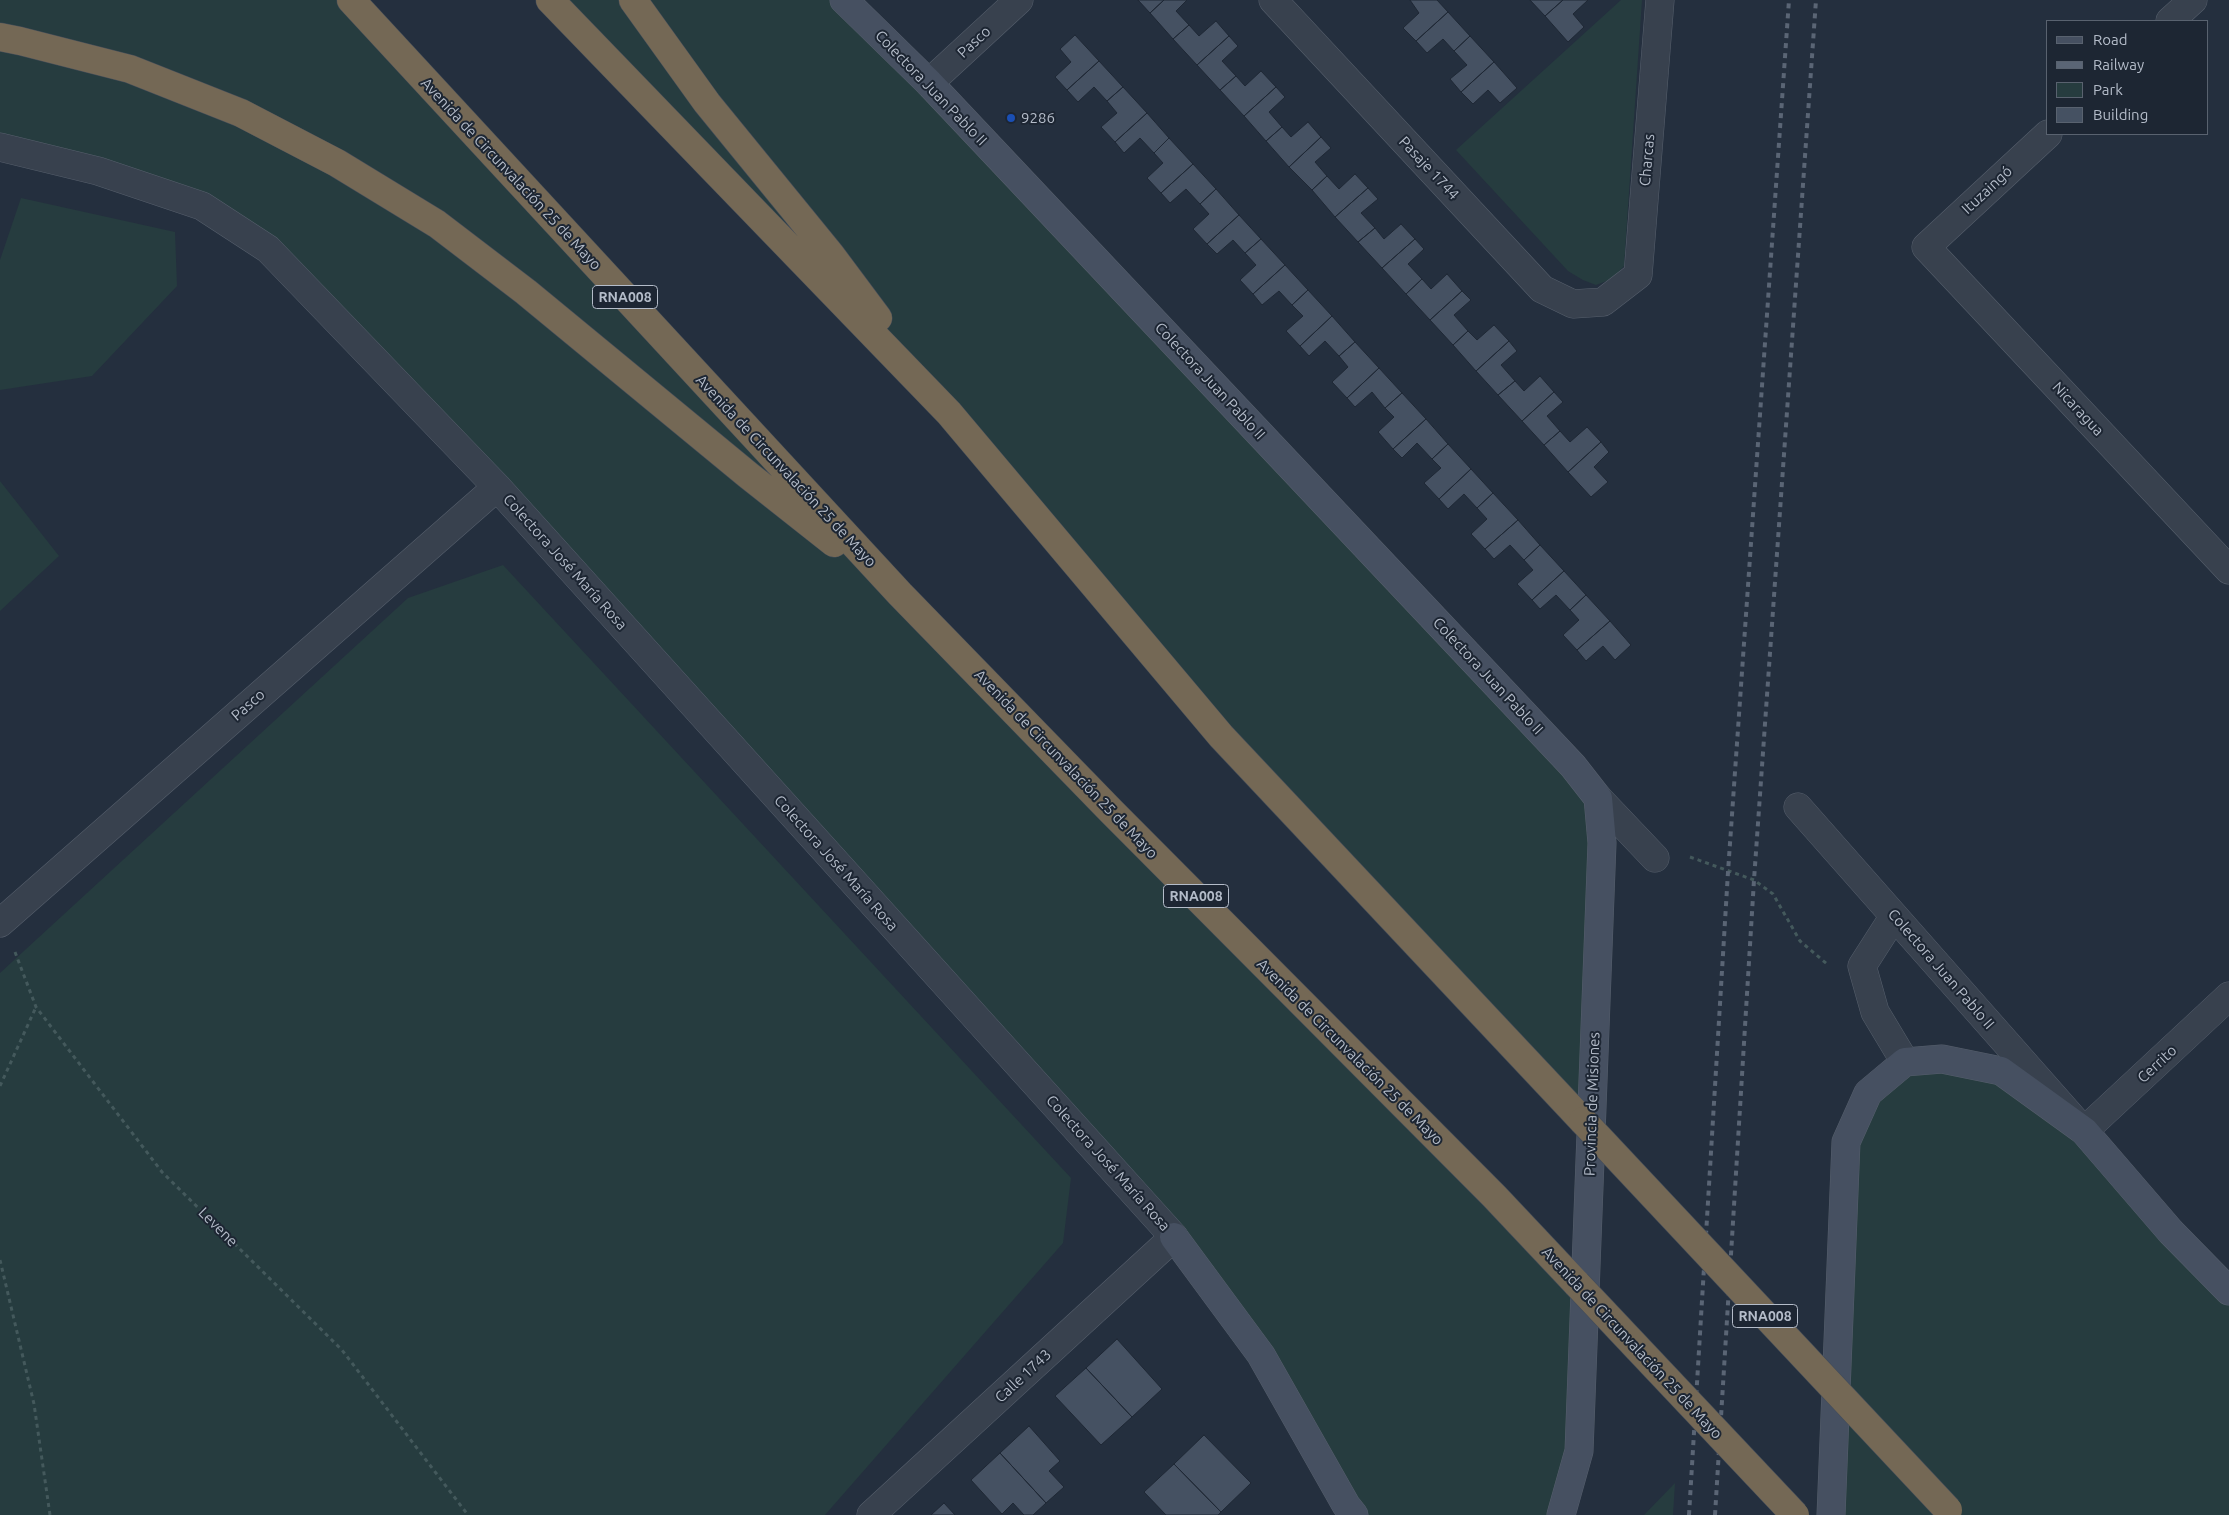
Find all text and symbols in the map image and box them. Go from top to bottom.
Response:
legend [2046,20,2209,135]
street label: Pasco [954,22,994,62]
street label: Colectora Juan Pablo II [871,27,991,149]
text: Road [2093,31,2128,48]
text: Railway [2093,56,2144,73]
street label: Avenida de Circunvalación 25 de Mayo [417,74,605,274]
text: Park [2093,81,2123,98]
text: Building [2093,106,2148,123]
place label: 9286 [1021,109,1055,127]
marker: 9286 [1005,112,1017,124]
street label: Pasaje 1744 [1395,133,1463,203]
street label: Charcas [1636,133,1658,187]
street label: Ituzaingó [1958,162,2016,218]
road number: RNA008 [592,286,658,308]
street label: Colectora Juan Pablo II [1151,319,1269,443]
street label: Avenida de Circunvalación 25 de Mayo [692,371,880,571]
street label: Nicaragua [2048,378,2108,440]
street label: Colectora José María Rosa [499,490,631,634]
street label: Colectora Juan Pablo II [1429,614,1547,738]
street label: Avenida de Circunvalación 25 de Mayo [971,666,1161,862]
street label: Pasco [227,685,269,725]
street label: Colectora José María Rosa [770,791,902,935]
road number: RNA008 [1164,884,1228,908]
street label: Colectora Juan Pablo II [1884,905,1998,1033]
street label: Avenida de Circunvalación 25 de Mayo [1253,955,1447,1149]
street label: Provincia de Misiones [1580,1032,1604,1176]
street label: Cerrito [2134,1041,2180,1087]
street label: Colectora José María Rosa [1042,1091,1174,1235]
street label: Levene [195,1204,241,1250]
street label: Avenida de Circunvalación 25 de Mayo [1538,1243,1726,1443]
road number: RNA008 [1732,1304,1798,1328]
street label: Calle 1743 [991,1345,1055,1407]

